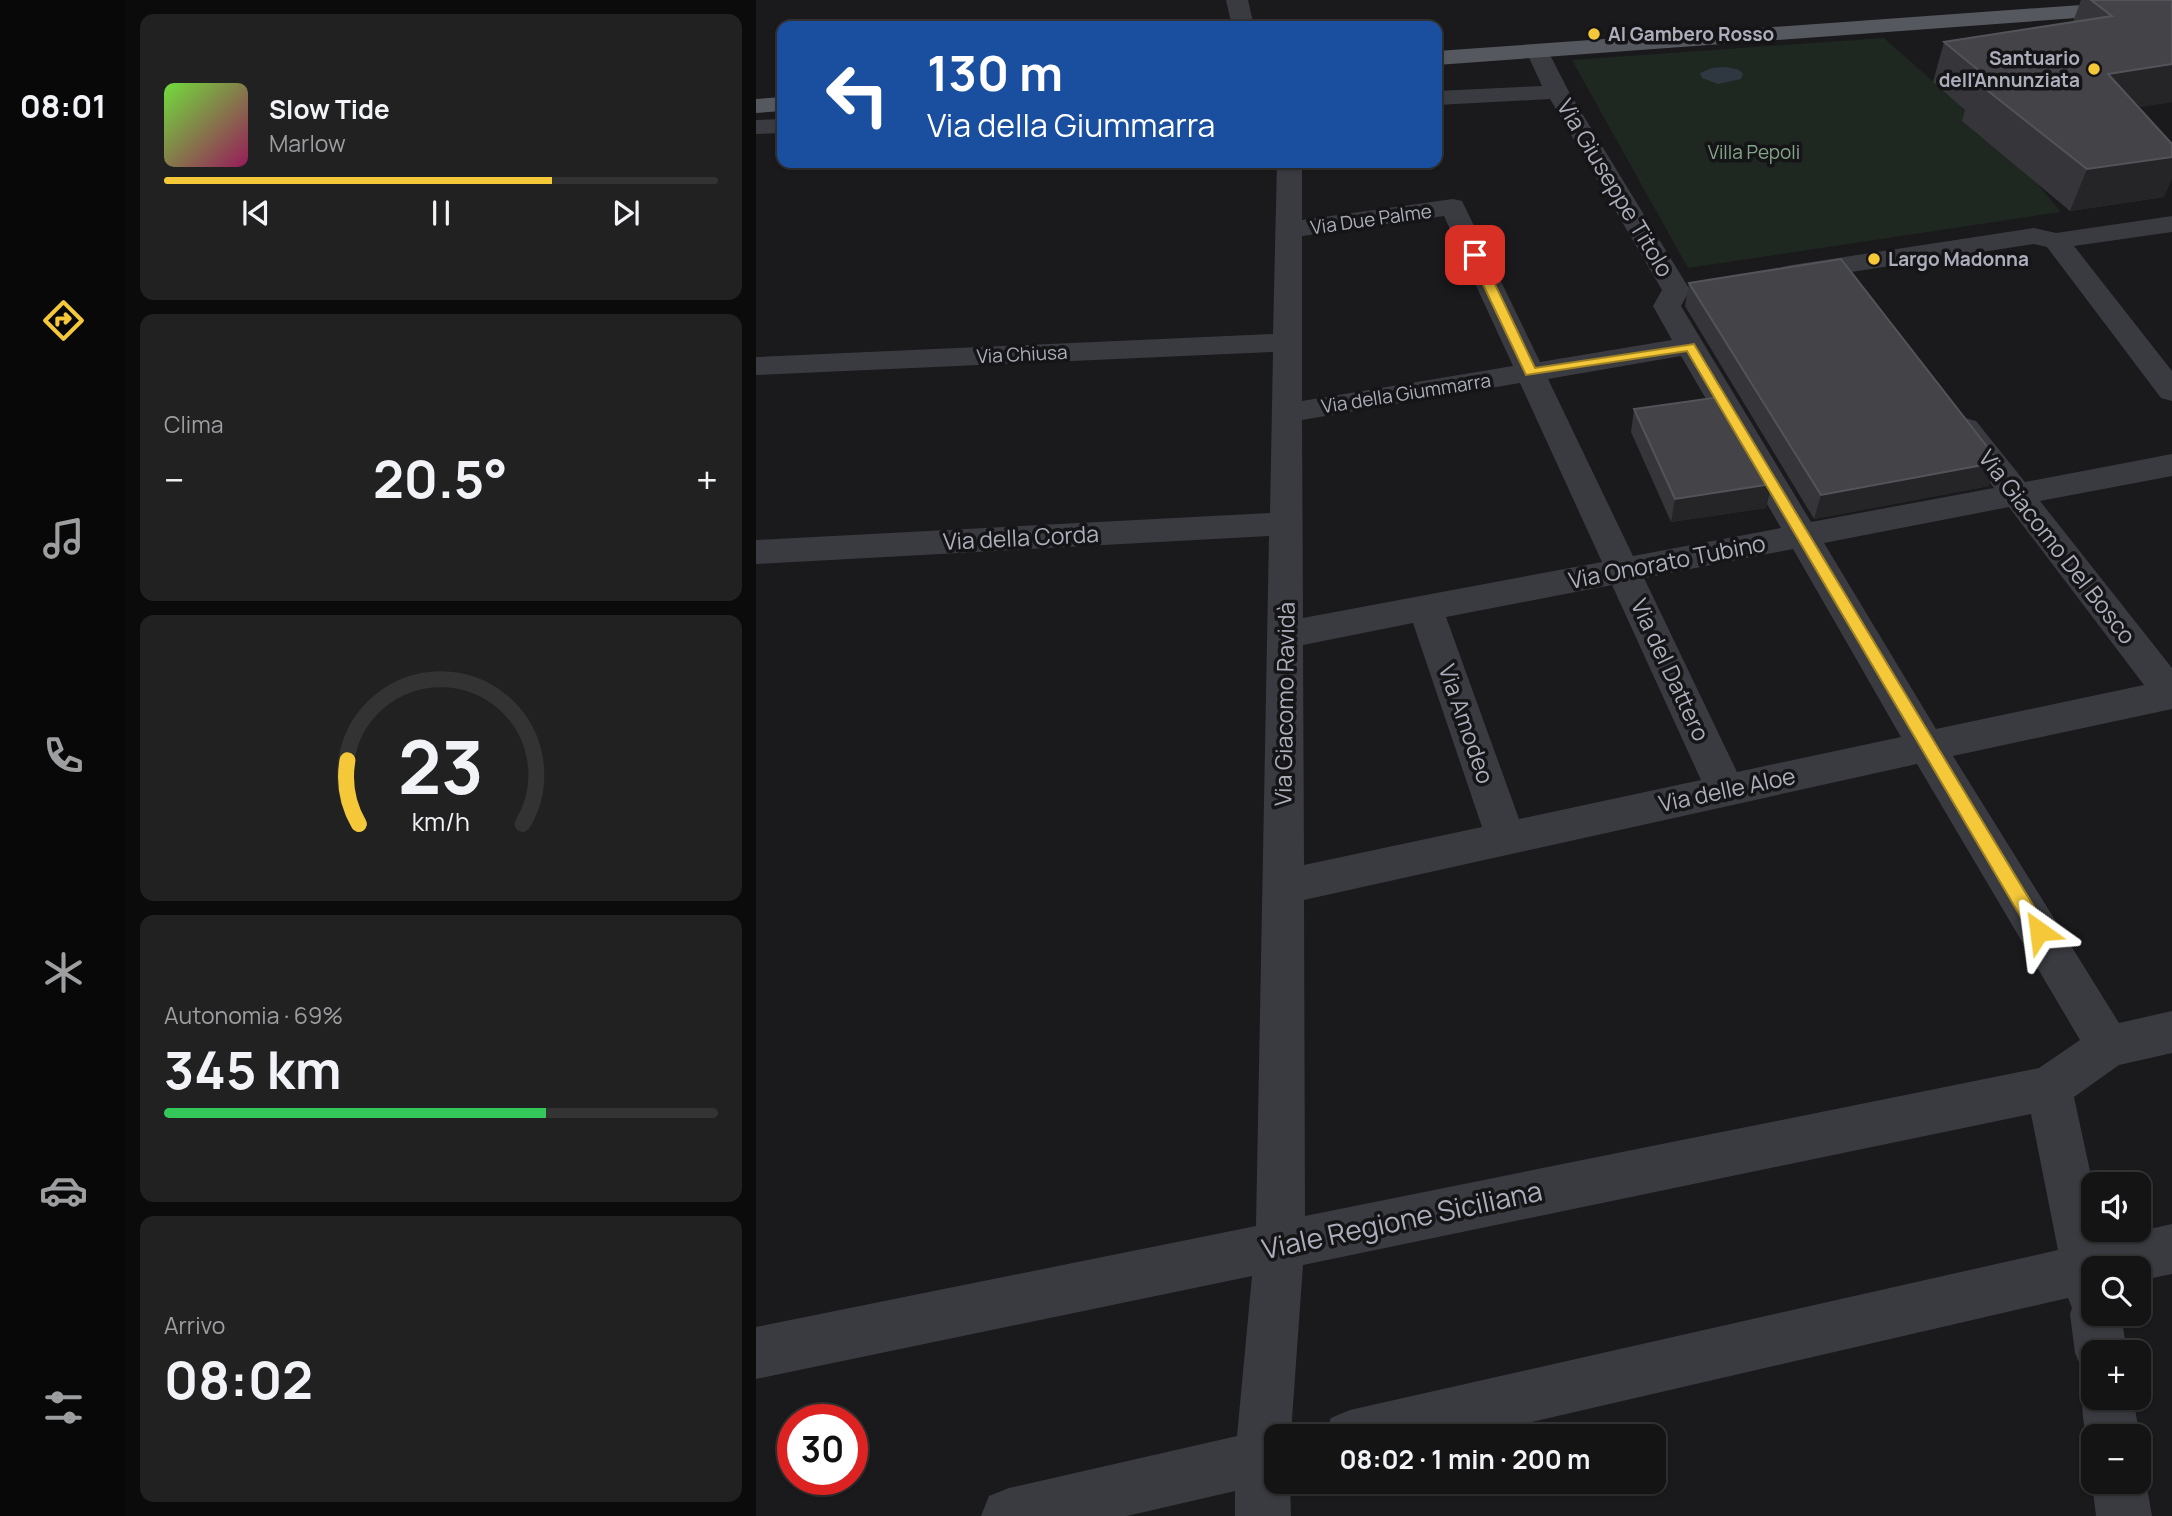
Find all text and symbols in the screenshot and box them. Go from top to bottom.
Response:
place label: Al Gambero Rosso [1608,21,1774,47]
marker: Al Gambero Rosso [1586,26,1602,42]
text: 130 m [927,39,1063,106]
place label: Santuario dell'Annunziata [1939,45,2080,93]
icon: left [812,49,903,140]
marker: Santuario dell'Annunziata [2086,61,2102,77]
text: 08:01 [20,84,106,128]
text: Slow Tide [269,91,390,127]
street label: Via Giuseppe Titolo [1550,93,1682,282]
text: Via della Giummarra [927,103,1215,147]
text: Marlow [269,127,346,159]
park label: Villa Pepoli [1708,139,1800,165]
icon: previous [237,194,275,232]
icon: pause [422,194,460,232]
icon: next [607,194,645,232]
street label: Via Due Palme [1309,198,1433,240]
pin [1445,225,1505,285]
icon: arrive [1456,236,1494,274]
place label: Largo Madonna [1888,246,2029,272]
marker: Largo Madonna [1866,251,1882,267]
icon: directions [39,296,88,345]
street label: Via Chiusa [976,339,1068,369]
street label: Via della Giummarra [1319,367,1493,419]
text: Clima [164,408,223,440]
street label: Via Giacomo Del Bosco [1972,442,2144,650]
text: 20.5° [373,443,508,514]
text: − [164,453,185,505]
text: + [696,453,718,505]
icon: music [39,514,88,563]
street label: Via della Corda [942,517,1100,557]
street label: Via Onorato Tubino [1566,526,1768,596]
street label: Via del Dattero [1624,593,1718,746]
street label: Via Giacomo Ravidà [1266,602,1302,806]
street label: Via Amodeo [1432,660,1502,788]
text: 23 [398,716,484,816]
icon: phone [39,731,88,780]
street label: Via delle Aloe [1655,759,1798,819]
text: km/h [412,804,470,839]
position arrow [2002,894,2076,968]
icon: climate [39,948,88,997]
text: Autonomia · 69% [164,999,343,1031]
text: 345 km [164,1034,341,1105]
icon: car [39,1166,88,1215]
street label: Viale Regione Siciliana [1258,1171,1545,1267]
map controls [2081,1172,2151,1494]
button: sound [2081,1172,2151,1242]
button: search [2081,1256,2151,1326]
text: Arrivo [164,1309,225,1341]
button: + [2081,1340,2151,1410]
text: 08:02 [164,1344,313,1415]
icon: filters [39,1383,88,1432]
speed limit sign: 30 [777,1404,868,1495]
button: − [2081,1424,2151,1494]
text: 08:02 · 1 min · 200 m [1340,1441,1590,1477]

